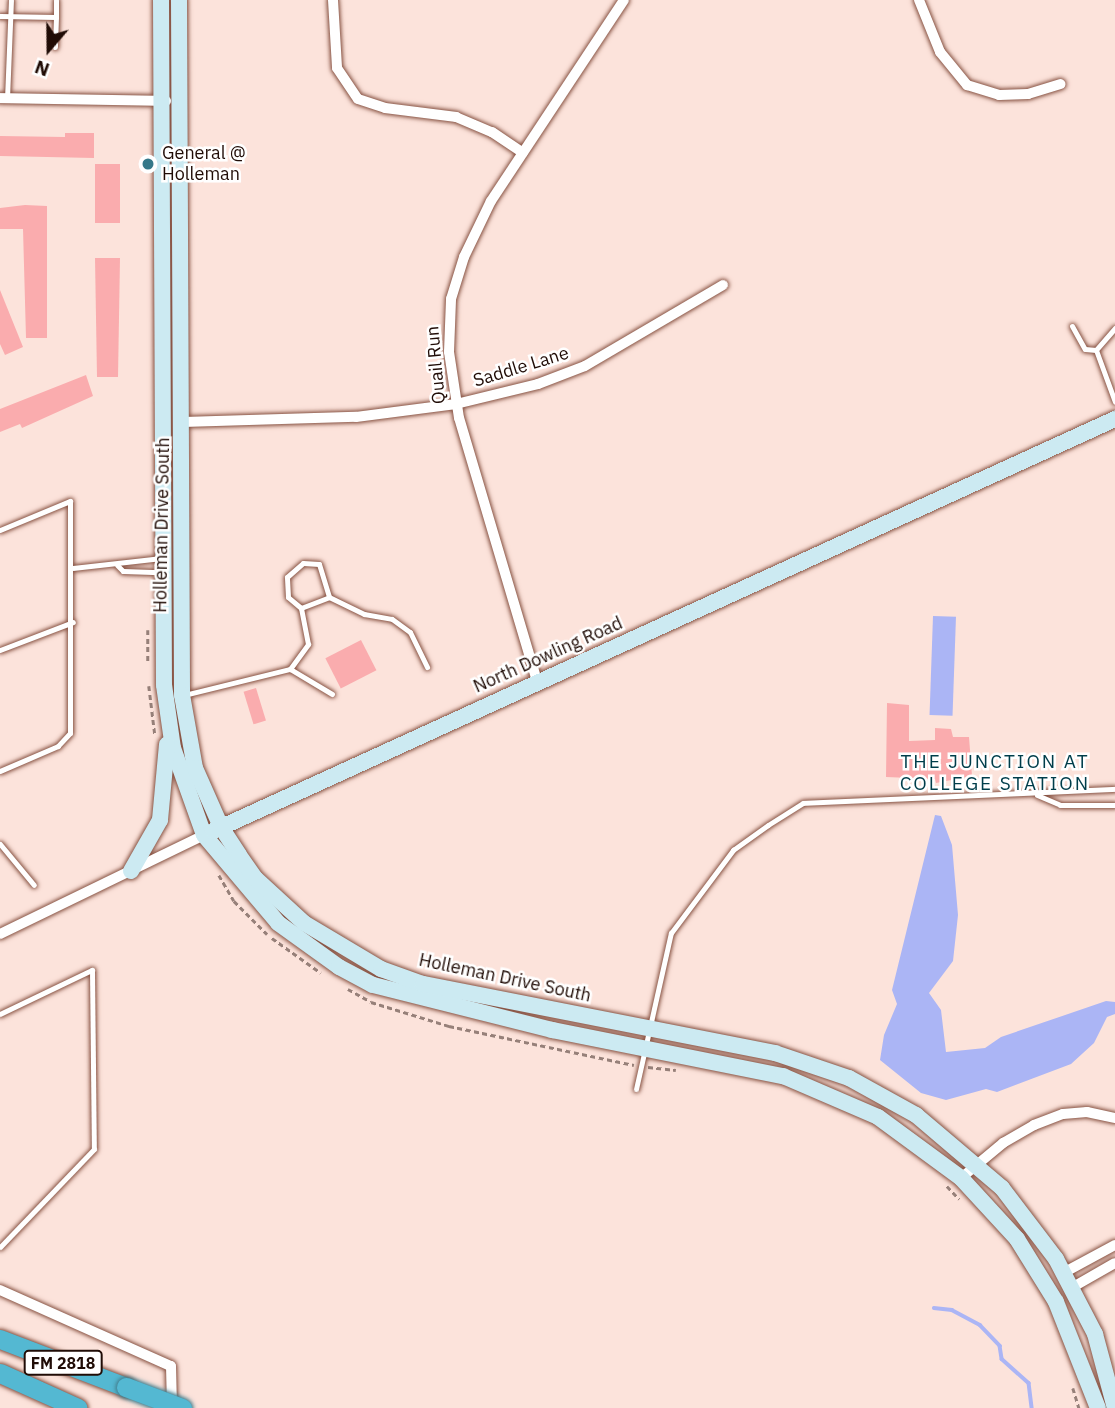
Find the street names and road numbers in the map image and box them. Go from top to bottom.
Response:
street label: Quail Run [422,325,450,405]
street label: Saddle Lane [471,342,571,392]
street label: Holleman Drive South [150,437,174,613]
street label: North Dowling Road [470,612,626,698]
street label: Holleman Drive South [417,949,593,1007]
road number: FM 2818 [23,1350,103,1376]

